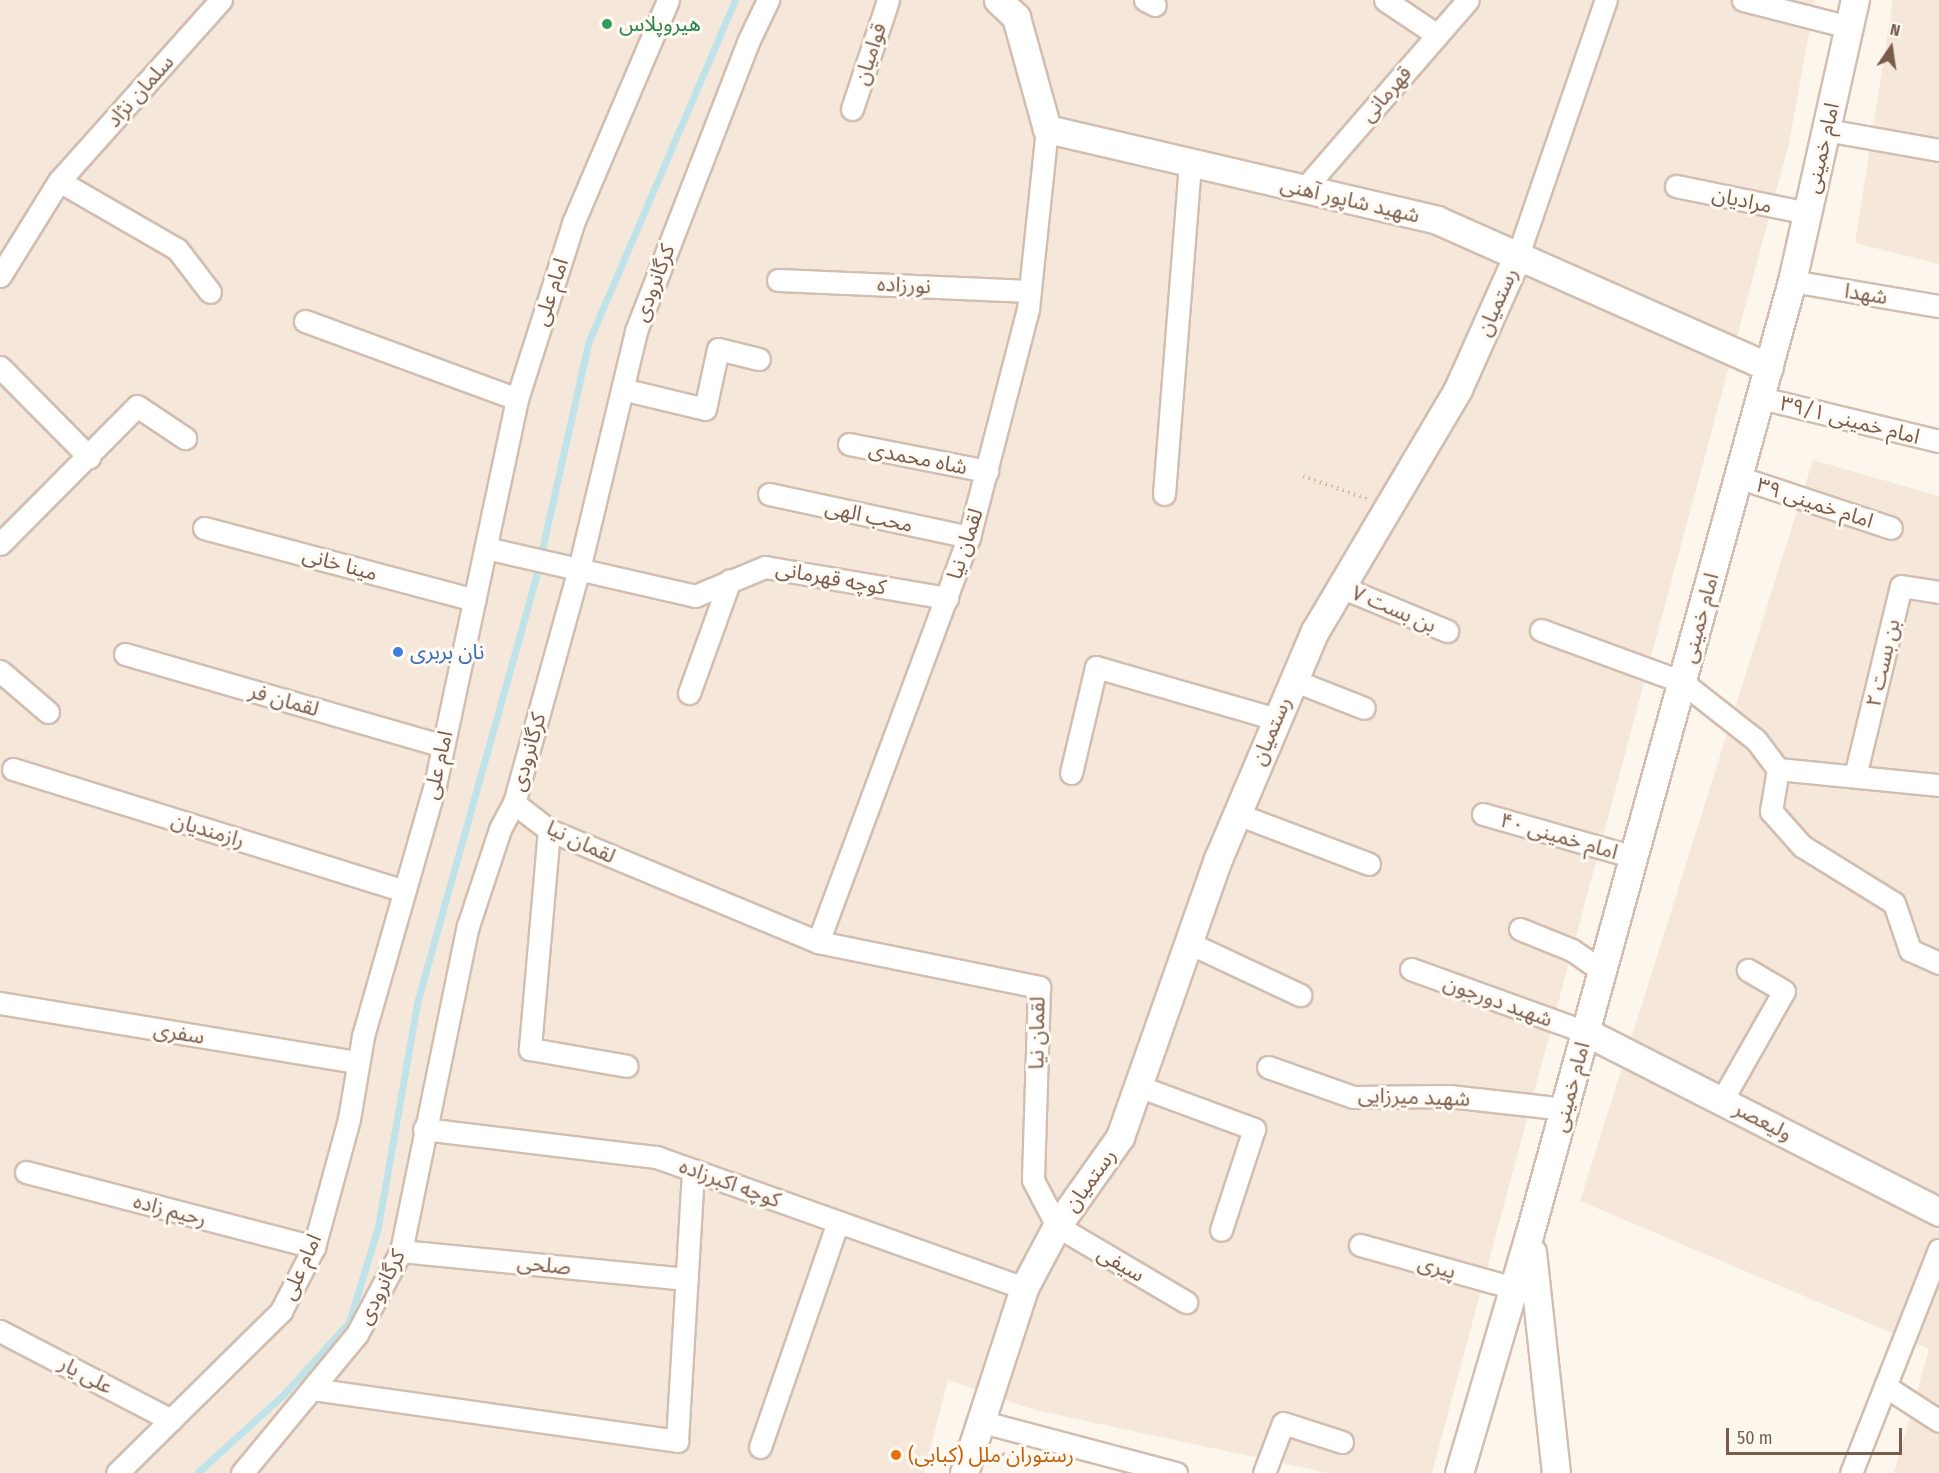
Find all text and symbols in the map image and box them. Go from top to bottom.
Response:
place label: هیروپلاس [619,11,701,37]
marker: هیروپلاس [600,17,614,31]
north arrow [1861,18,1921,78]
street label: قوامیان [848,20,892,88]
text: N [1888,20,1902,40]
street label: سلمان نژاد [101,50,179,132]
street label: قهرمانی [1355,61,1417,127]
street label: امام خمینی [1799,100,1845,196]
street label: شهید شاپور آهنی [1278,172,1422,228]
street label: مرادیان [1710,181,1774,219]
street label: کرگانرودی [628,241,680,325]
street label: امام علی [528,255,574,329]
street label: رستمیان [1471,264,1523,340]
street label: نورزاده [876,271,932,299]
street label: شهدا [1843,278,1889,310]
street label: امام خمینی ۳۹/۱ [1778,390,1922,450]
street label: شاه محمدی [867,436,969,480]
street label: امام خمینی ۳۹ [1753,472,1877,534]
street label: محب الهی [823,494,915,538]
street label: لقمان نیا [942,505,988,583]
street label: مینا خانی [300,542,380,586]
street label: کوچه قهرمانی [774,556,888,600]
street label: امام خمینی [1676,570,1724,666]
street label: بن بست ۷ [1348,580,1440,638]
street label: بن بست ۲ [1861,617,1905,709]
place label: نان بربری [410,639,484,665]
marker: نان بربری [391,645,405,659]
street label: لقمان فر [246,678,322,722]
street label: رستمیان [1245,693,1297,769]
street label: کرگانرودی [505,710,551,794]
street label: امام علی [418,728,458,802]
street label: رازمندیان [168,807,248,853]
street label: امام خمینی ۴۰ [1497,807,1621,865]
street label: لقمان نیا [543,815,619,869]
street label: شهید دورجون [1440,970,1556,1032]
street label: لقمان نیا [1024,996,1050,1070]
street label: سفری [152,1017,206,1049]
street label: امام خمینی [1547,1039,1595,1135]
street label: شهید میرزایی [1358,1082,1470,1112]
street label: ولیعصر [1730,1096,1796,1146]
street label: رستمیان [1059,1144,1121,1216]
street label: کوچه اکبرزاده [676,1153,784,1213]
street label: رحیم زاده [131,1188,209,1232]
street label: امام علی [275,1230,327,1304]
street label: سیفی [1093,1241,1149,1287]
street label: کرگانرودی [352,1246,410,1328]
street label: صلحی [516,1250,572,1280]
street label: پیری [1415,1250,1459,1284]
street label: علی یار [55,1350,117,1400]
scale bar [1729,1416,1904,1454]
text: 50 m [1737,1427,1773,1449]
place label: رستوران ملل (کبابی) [908,1442,1074,1468]
marker: رستوران ملل (کبابی) [889,1448,903,1462]

